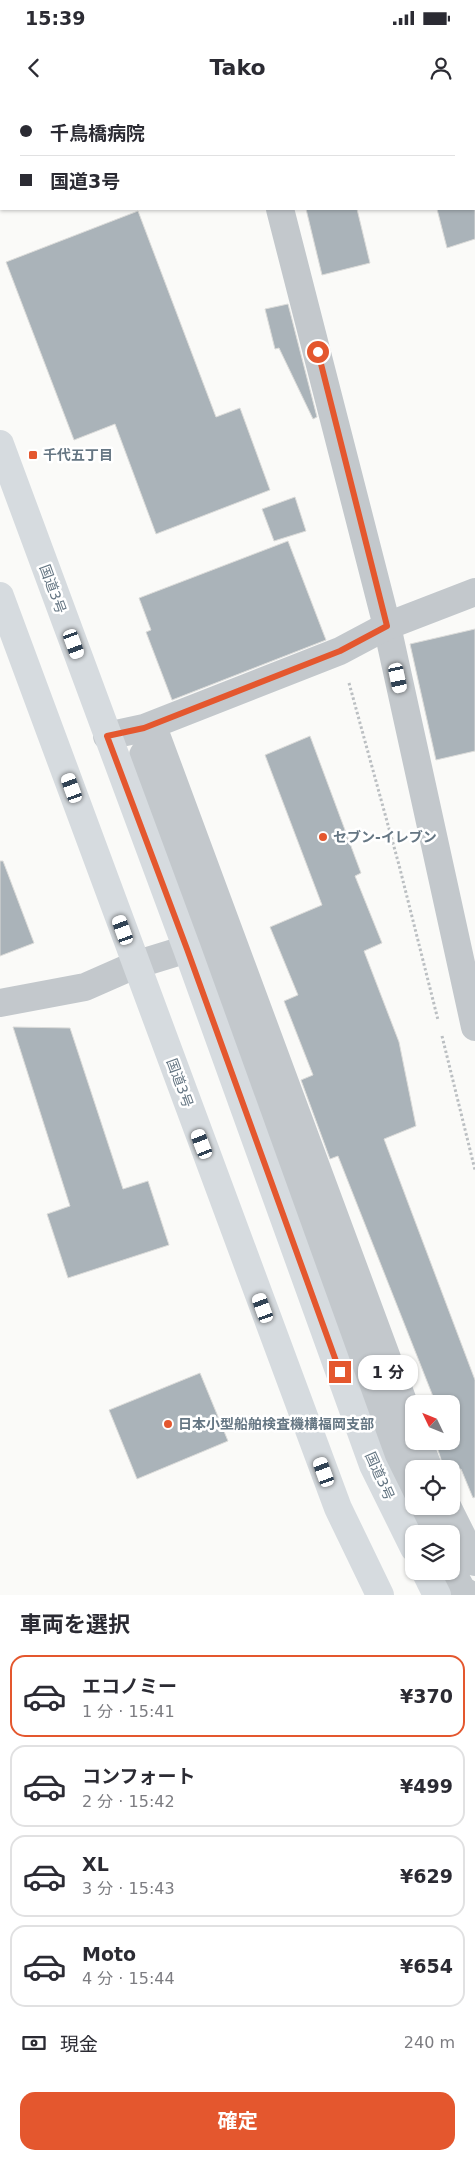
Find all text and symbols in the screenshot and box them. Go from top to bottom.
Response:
text: 15:39 [25,7,85,29]
icon: back [20,54,48,82]
icon: person [427,54,455,82]
text: Tako [209,55,266,80]
text: 千鳥橋病院 [50,122,145,144]
text: 国道3号 [50,170,120,192]
route start [307,341,329,363]
place label: 千代五丁目 [43,447,113,463]
marker: 千代五丁目 [27,449,39,461]
street label: 国道3号 [37,562,69,616]
car [61,627,86,661]
car [387,662,408,694]
car [59,771,84,805]
place label: セブン-イレブン [333,829,437,845]
marker: セブン-イレブン [317,831,329,843]
car [110,913,135,947]
street label: 国道3号 [164,1056,196,1110]
car [189,1127,214,1161]
car [250,1291,275,1325]
callout: 1 分 [358,1354,418,1390]
route end [329,1361,351,1383]
text: 1 分 [372,1363,404,1382]
north arrow [405,1395,460,1450]
map controls [405,1395,460,1580]
place label: 日本小型船舶検査機構福岡支部 [178,1416,374,1432]
marker: 日本小型船舶検査機構福岡支部 [162,1418,174,1430]
street label: 国道3号 [362,1449,398,1503]
car [311,1455,336,1489]
button: locate [405,1460,460,1515]
button: layers [405,1525,460,1580]
text: 車両を選択 [20,1612,130,1637]
icon: car [22,1674,67,1719]
text: エコノミー [82,1675,177,1697]
text: ¥370 [400,1685,453,1707]
text: 1 分 · 15:41 [82,1702,175,1721]
icon: car [22,1764,67,1809]
text: コンフォート [82,1765,195,1787]
text: ¥499 [400,1775,453,1797]
text: 2 分 · 15:42 [82,1792,175,1811]
text: XL [82,1853,109,1875]
icon: car [22,1854,67,1899]
text: ¥629 [400,1865,453,1887]
text: 3 分 · 15:43 [82,1879,175,1898]
text: Moto [82,1943,136,1965]
icon: car [22,1944,67,1989]
text: ¥654 [400,1955,453,1977]
text: 4 分 · 15:44 [82,1969,175,1988]
icon: cash [20,2029,48,2057]
text: 現金 [60,2033,98,2055]
text: 240 m [404,2033,455,2052]
button: 確定 [20,2092,455,2150]

